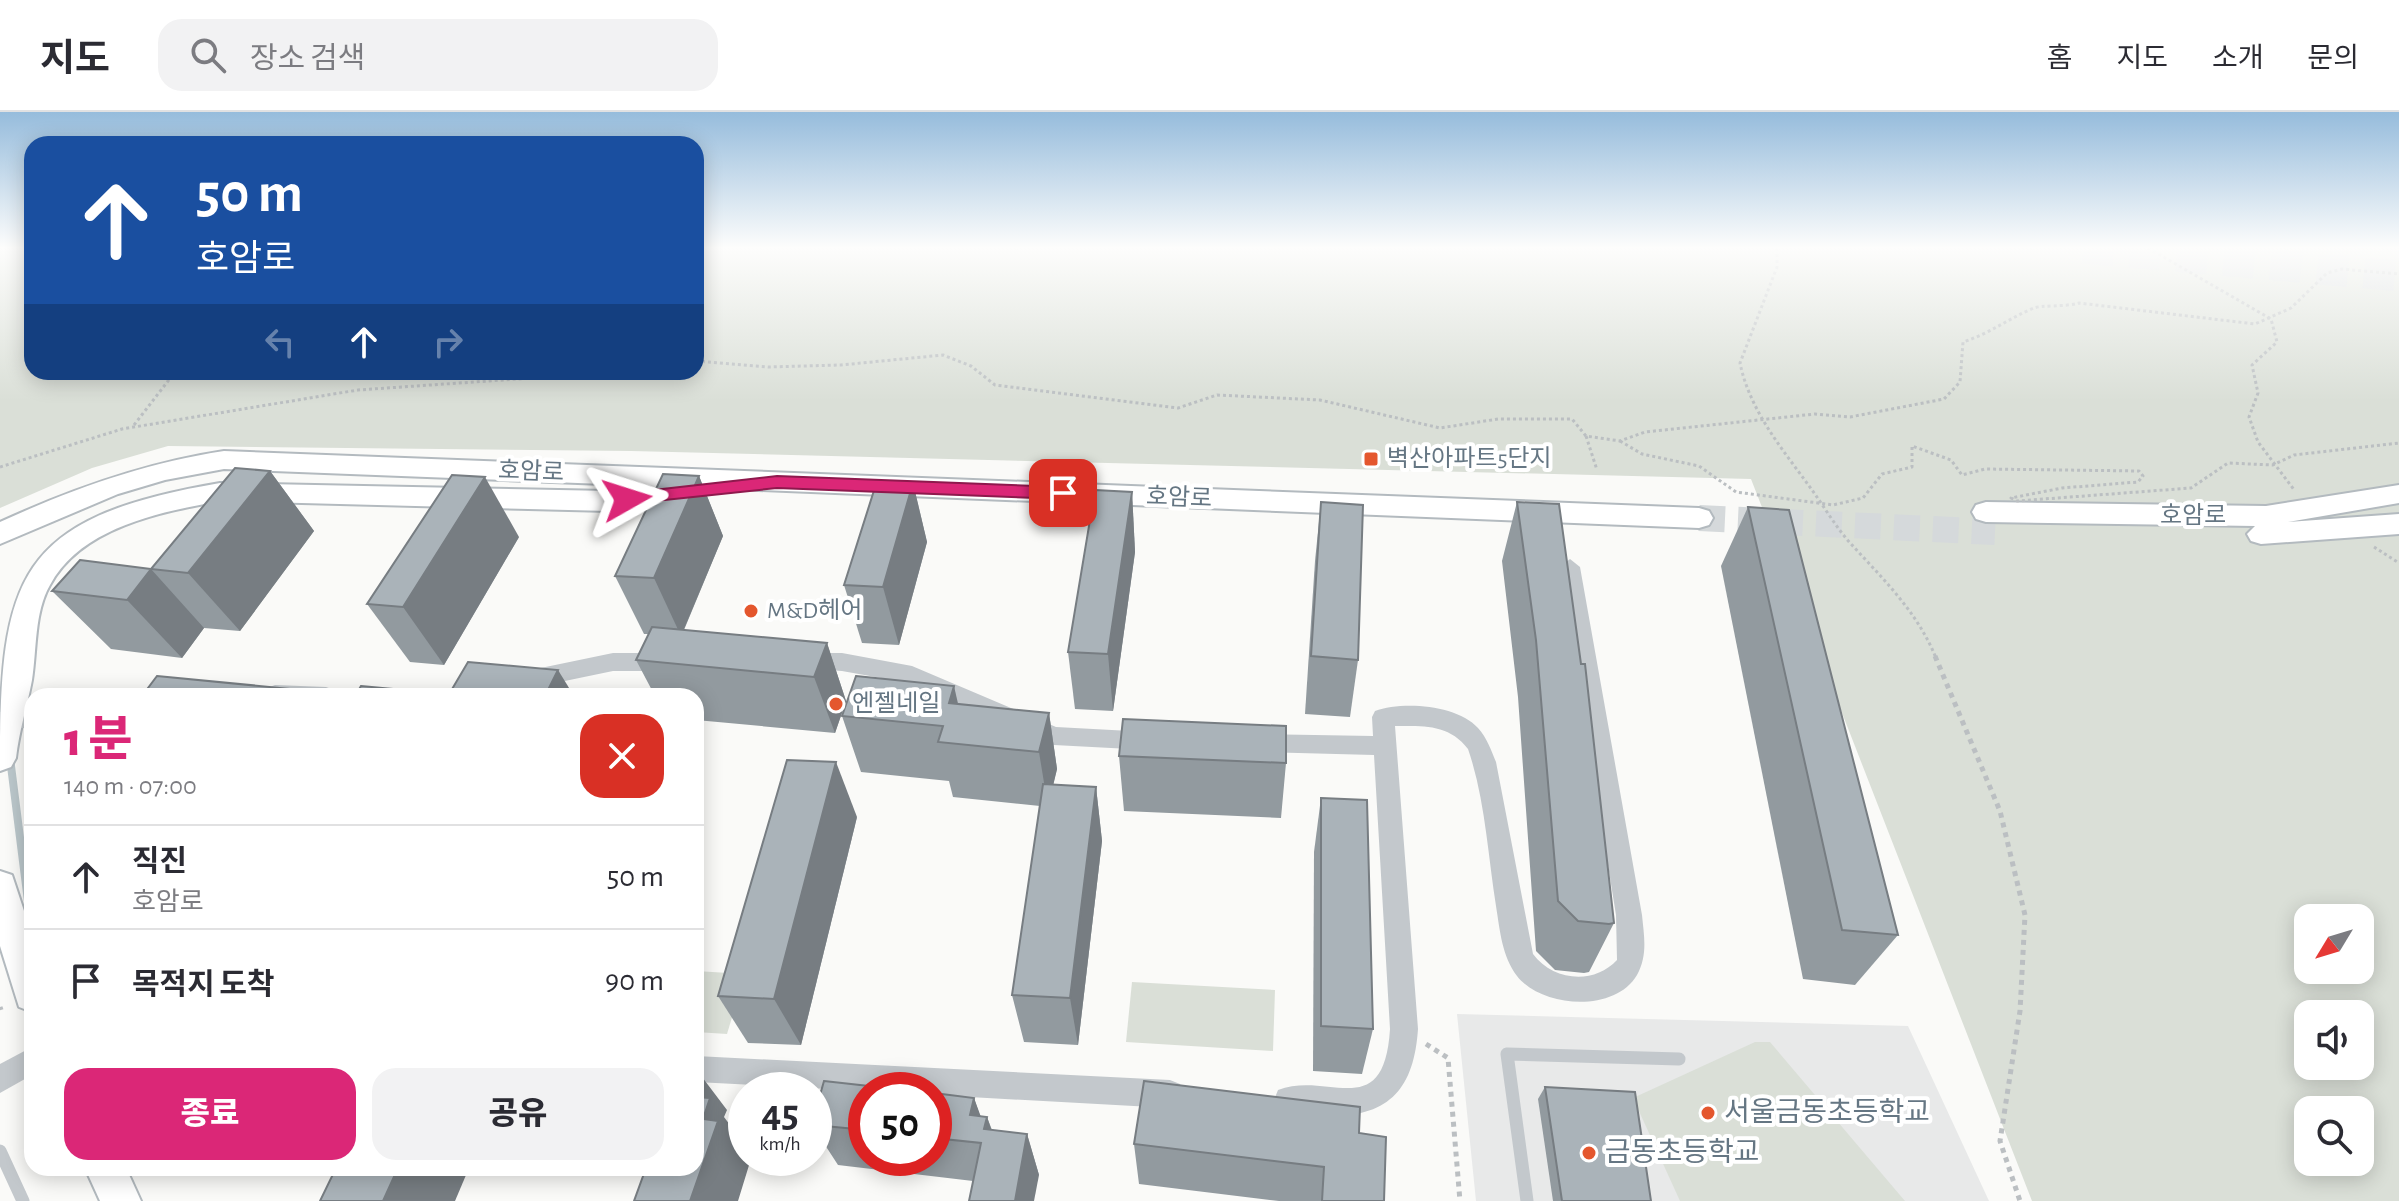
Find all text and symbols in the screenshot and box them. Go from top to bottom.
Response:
search box [158,19,718,91]
icon: search [186,33,230,77]
text: 지도 [40,41,110,79]
text: 장소 검색 [250,44,365,74]
text: 홈 [2047,45,2072,73]
text: 지도 [2116,45,2168,73]
text: 소개 [2212,45,2263,73]
text: 문의 [2307,45,2359,73]
text: 50 m [196,166,303,222]
icon: ahead [64,168,168,272]
text: 호암로 [196,241,295,277]
icon: left [258,320,302,364]
icon: ahead [342,320,386,364]
icon: right [426,320,470,364]
place label: 벽산아파트5단지 [1387,445,1552,471]
marker: 벽산아파트5단지 [1362,450,1380,468]
position arrow [585,457,669,541]
street label: 호암로 [497,458,565,485]
pin [1029,459,1097,527]
icon: arrive [1041,471,1085,515]
street label: 호암로 [1145,484,1213,511]
street label: 호암로 [2160,503,2226,528]
place label: M&D헤어 [767,598,862,623]
marker: M&D헤어 [742,602,760,620]
place label: 엔젤네일 [852,691,940,716]
marker: 엔젤네일 [827,695,845,713]
button: close [580,714,664,798]
text: 1 분 [64,717,133,765]
text: 140 m · 07:00 [64,773,197,799]
text: 직진 [132,847,187,877]
icon: ahead [64,855,108,899]
text: 50 m [607,862,664,892]
text: 호암로 [132,889,204,915]
north arrow [2294,904,2374,984]
map controls [2294,904,2374,1176]
icon: arrive [64,959,108,1003]
text: 90 m [605,966,664,996]
text: 목적지 도착 [132,970,275,1000]
button: sound [2294,1000,2374,1080]
button: 종료 [64,1068,356,1160]
button: 공유 [372,1068,664,1160]
speed limit sign: 50 [848,1072,952,1176]
text: 45 [761,1094,799,1134]
button: search [2294,1096,2374,1176]
place label: 서울금동초등학교 [1724,1097,1930,1127]
marker: 서울금동초등학교 [1699,1104,1717,1122]
text: km/h [759,1134,801,1154]
place label: 금동초등학교 [1605,1137,1760,1167]
marker: 금동초등학교 [1580,1144,1598,1162]

